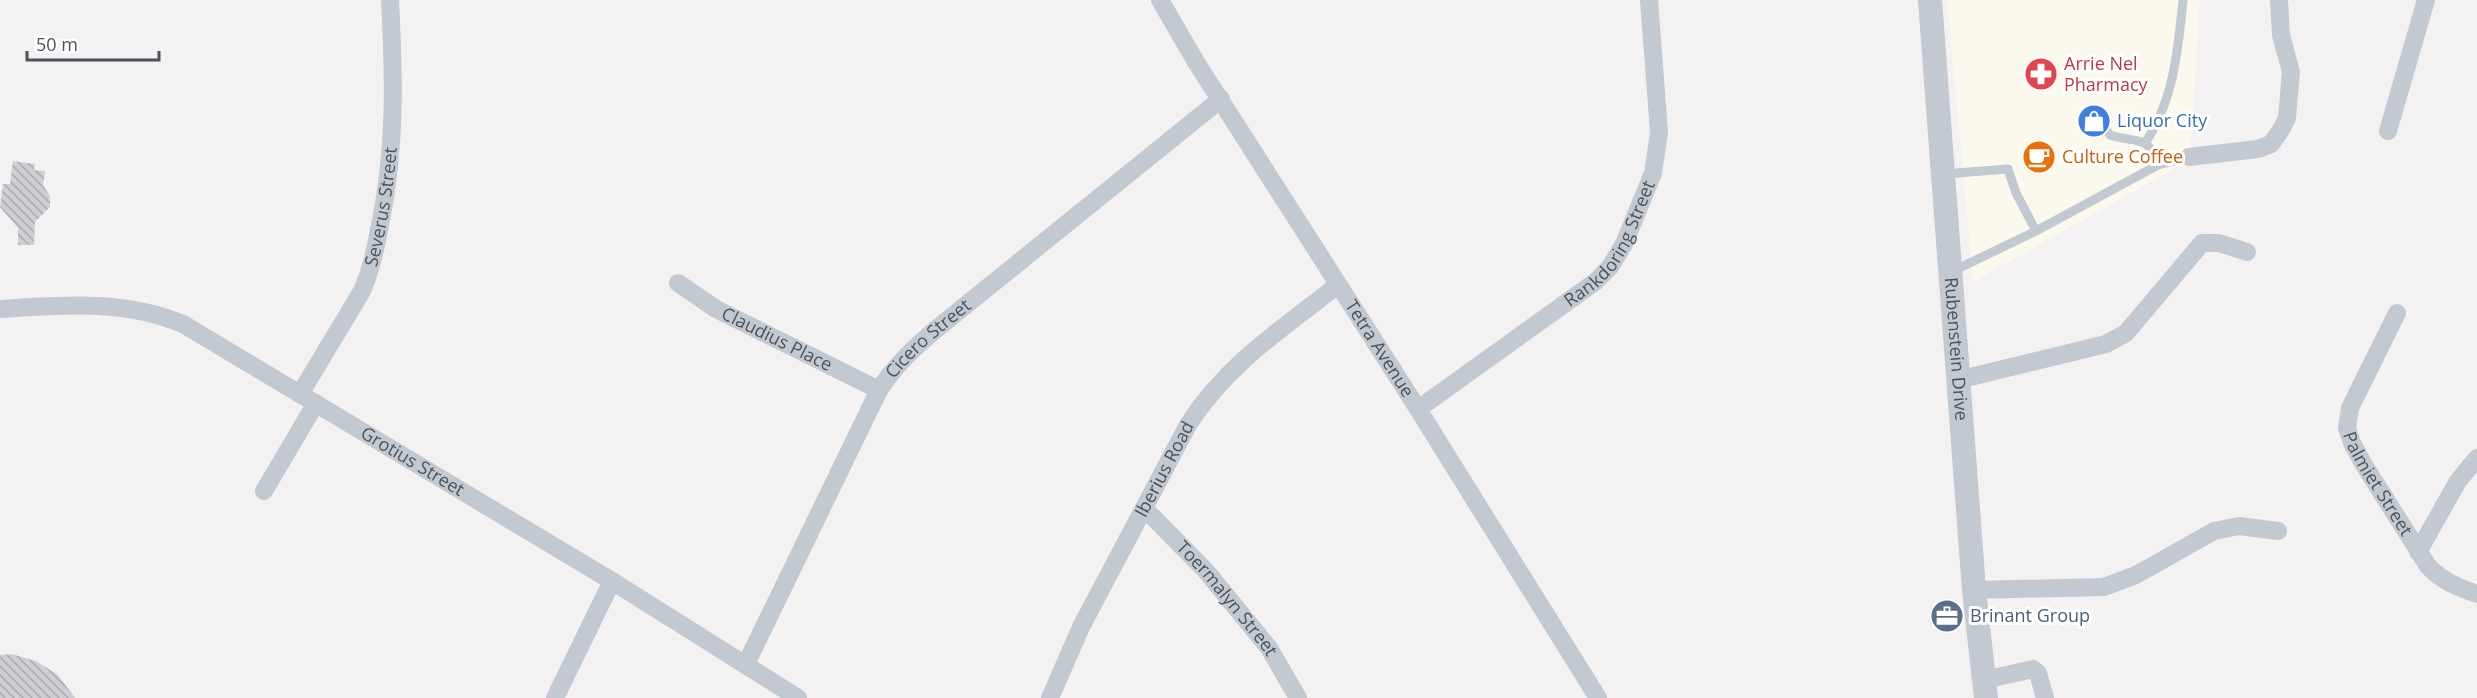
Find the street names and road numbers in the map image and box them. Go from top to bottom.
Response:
street label: Severus Street [358,146,402,269]
street label: Rankdoring Street [1559,176,1660,312]
street label: Rubenstein Drive [1940,276,1974,422]
street label: Cicero Street [879,293,975,383]
street label: Tetra Avenue [1340,295,1420,401]
street label: Claudius Place [718,301,837,376]
street label: Iberius Road [1128,417,1199,521]
street label: Grotius Street [357,420,469,501]
street label: Palmiet Street [2338,428,2419,540]
street label: Toermalyn Street [1172,535,1284,660]

